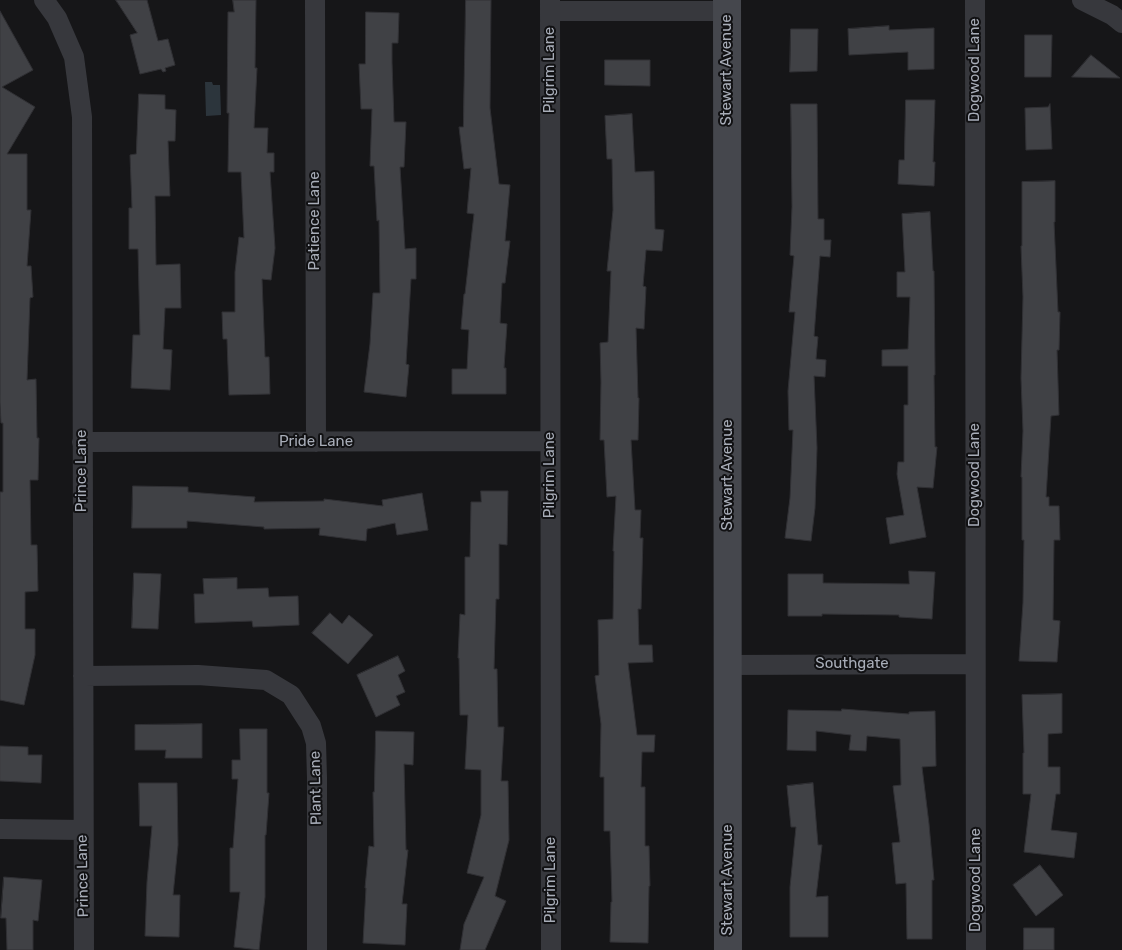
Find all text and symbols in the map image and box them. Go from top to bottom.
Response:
street label: Stewart Avenue [718,14,736,126]
street label: Dogwood Lane [966,18,984,122]
street label: Pilgrim Lane [541,27,559,113]
street label: Patience Lane [306,171,324,271]
street label: Stewart Avenue [719,419,737,531]
street label: Dogwood Lane [966,423,984,527]
street label: Prince Lane [73,430,91,512]
street label: Pilgrim Lane [541,432,559,518]
street label: Pride Lane [279,433,353,451]
street label: Southgate [815,655,889,673]
street label: Plant Lane [306,751,326,825]
street label: Stewart Avenue [719,824,737,936]
street label: Dogwood Lane [967,828,985,932]
street label: Prince Lane [73,835,93,917]
street label: Pilgrim Lane [542,837,560,923]

